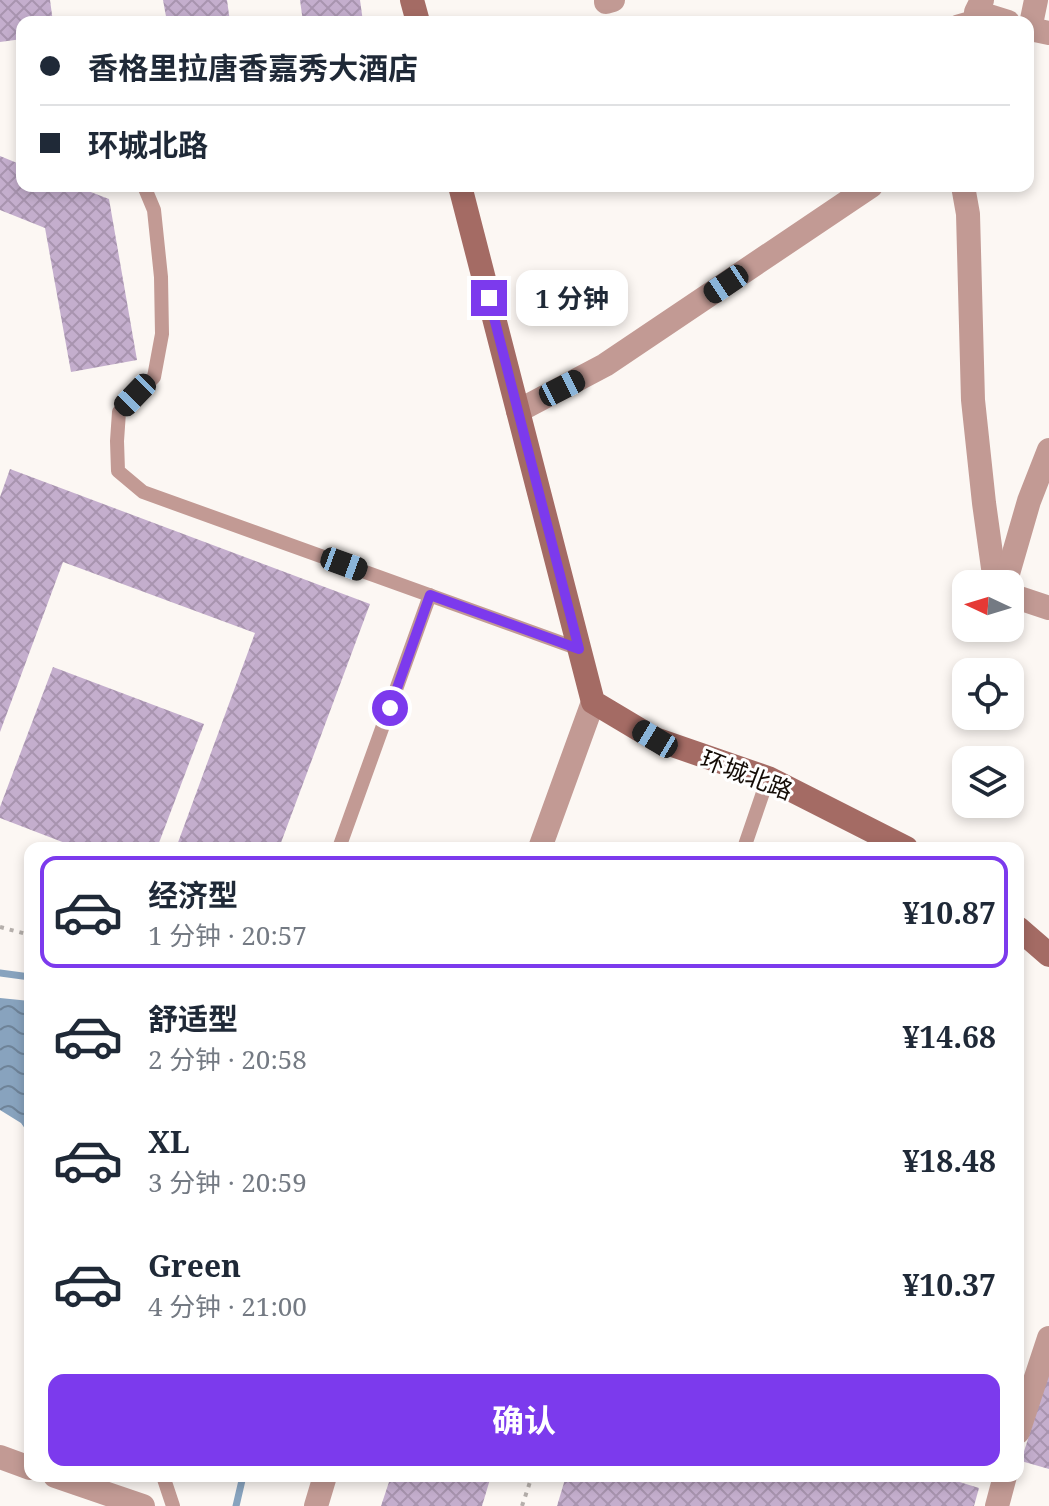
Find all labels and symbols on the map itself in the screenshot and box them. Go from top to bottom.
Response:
car [699,261,753,307]
callout: 1 分钟 [517,270,629,326]
route end [471,280,507,316]
car [535,366,589,410]
car [110,369,160,421]
car [317,545,371,583]
north arrow [952,570,1024,642]
route start [372,690,408,726]
car [628,716,682,762]
street label: 环城北路 [696,741,798,807]

